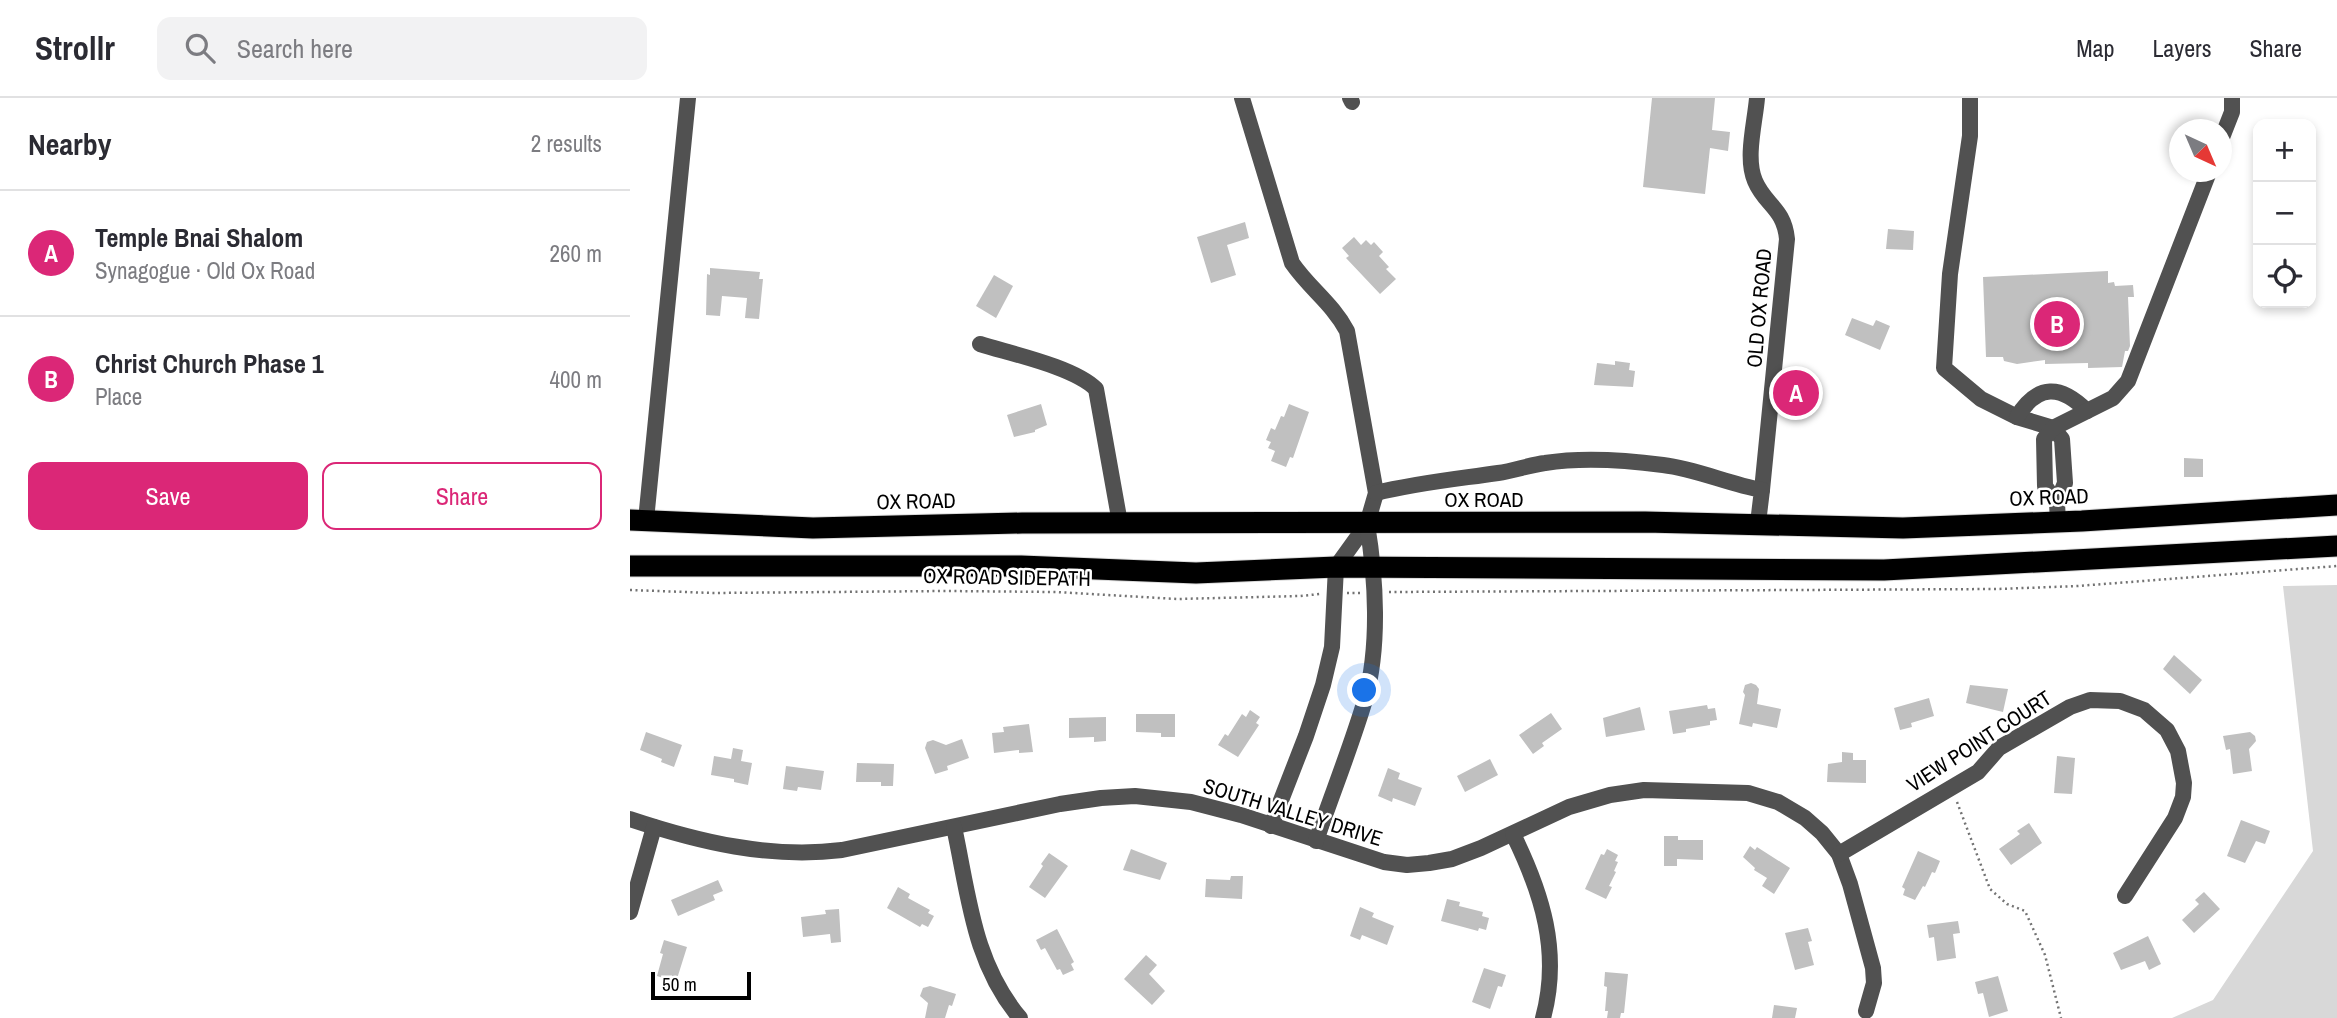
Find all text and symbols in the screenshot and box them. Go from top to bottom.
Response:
search box [157,17,647,80]
text: Strollr [35,26,115,70]
icon: search [181,29,219,67]
text: Search here [237,31,353,66]
text: Map [2076,32,2114,64]
text: Layers [2152,32,2211,64]
text: Share [2249,32,2302,64]
north arrow [2169,119,2232,182]
map controls [2253,119,2316,308]
button: + [2253,119,2316,182]
text: Nearby [28,124,111,164]
text: 2 results [531,128,602,159]
button: − [2253,182,2316,245]
text: Temple Bnai Shalom [95,220,303,255]
text: A [44,238,58,269]
text: 260 m [550,238,602,269]
button: locate [2253,245,2316,308]
street label: OLD OX ROAD [1739,247,1779,369]
text: Synagogue · Old Ox Road [95,255,315,286]
pin: B [2034,298,2080,350]
text: Christ Church Phase 1 [95,346,324,381]
text: B [44,364,58,395]
text: 400 m [550,364,602,395]
pin: A [1773,367,1819,419]
text: Place [95,381,142,412]
button: Save [28,462,308,530]
button: Share [322,462,602,530]
street label: OX ROAD [2009,481,2089,513]
street label: OX ROAD [1444,485,1524,514]
street label: OX ROAD [876,486,956,516]
street label: OX ROAD SIDEPATH [923,561,1091,593]
your location [1347,673,1381,707]
street label: VIEW POINT COURT [1901,683,2057,799]
street label: SOUTH VALLEY DRIVE [1200,771,1386,853]
scale bar [651,969,751,1001]
text: 50 m [662,971,697,997]

